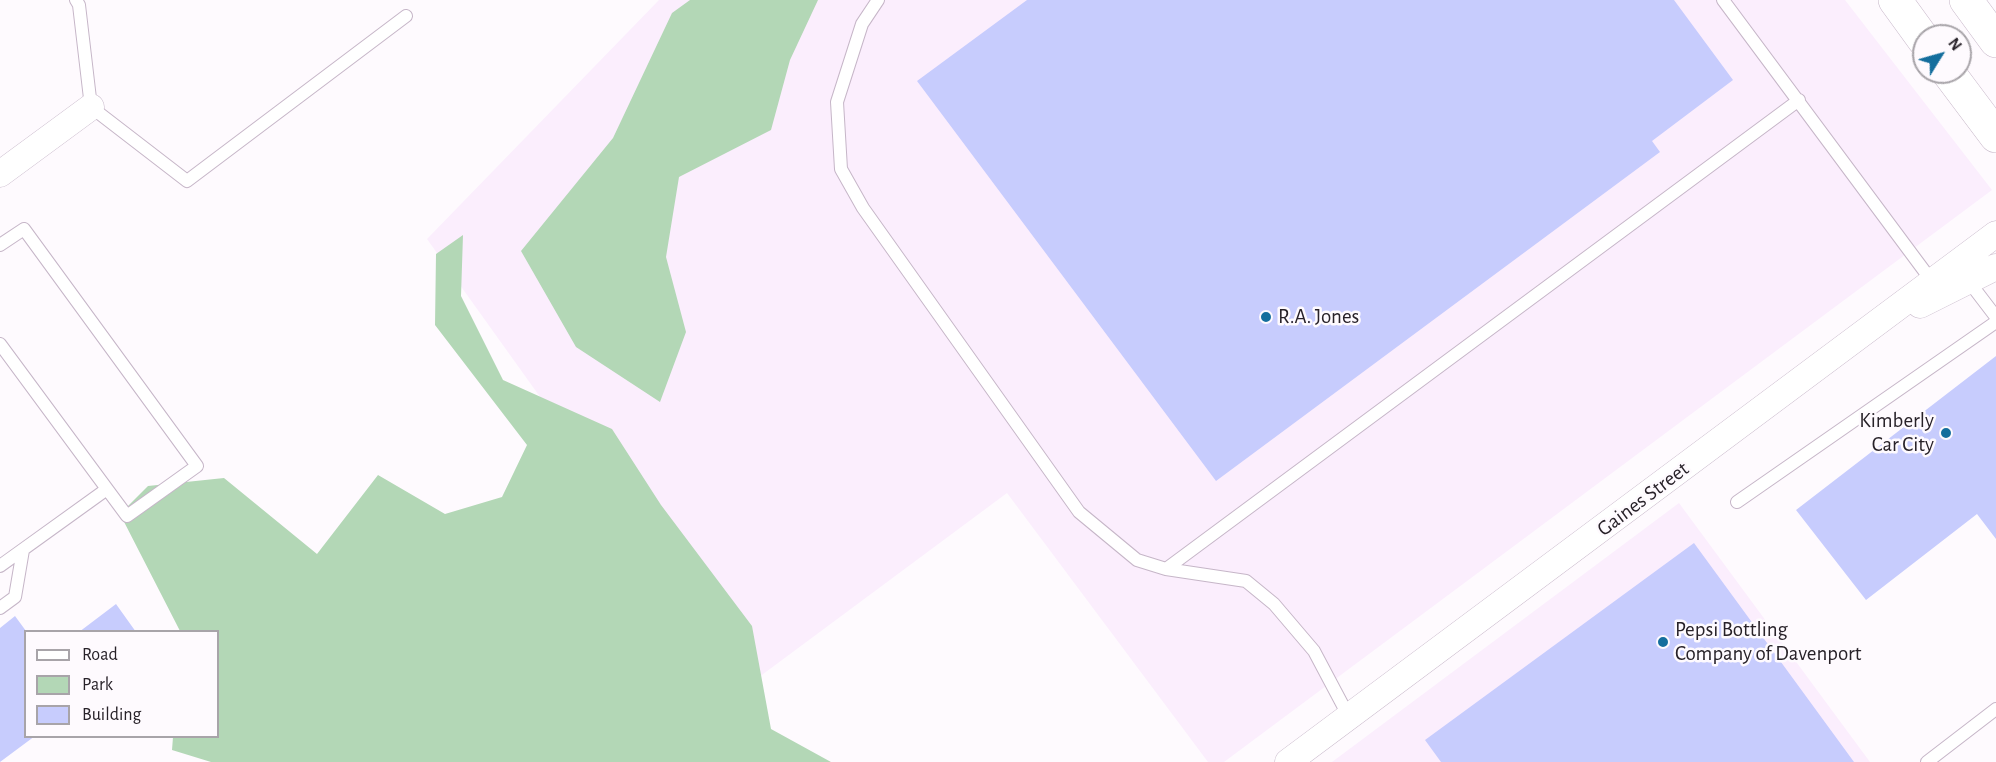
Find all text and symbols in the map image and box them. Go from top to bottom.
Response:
north arrow [1912,24,1972,84]
text: N [1945,35,1965,54]
place label: R.A. Jones [1278,304,1359,330]
marker: R.A. Jones [1259,310,1273,324]
place label: Kimberly Car City [1859,408,1934,458]
marker: Kimberly Car City [1939,426,1953,440]
street label: Gaines Street [1592,456,1694,542]
place label: Pepsi Bottling Company of Davenport [1675,617,1862,667]
legend [24,630,219,738]
marker: Pepsi Bottling Company of Davenport [1656,635,1670,649]
text: Road [82,646,118,664]
text: Park [82,676,113,694]
text: Building [82,706,141,724]

